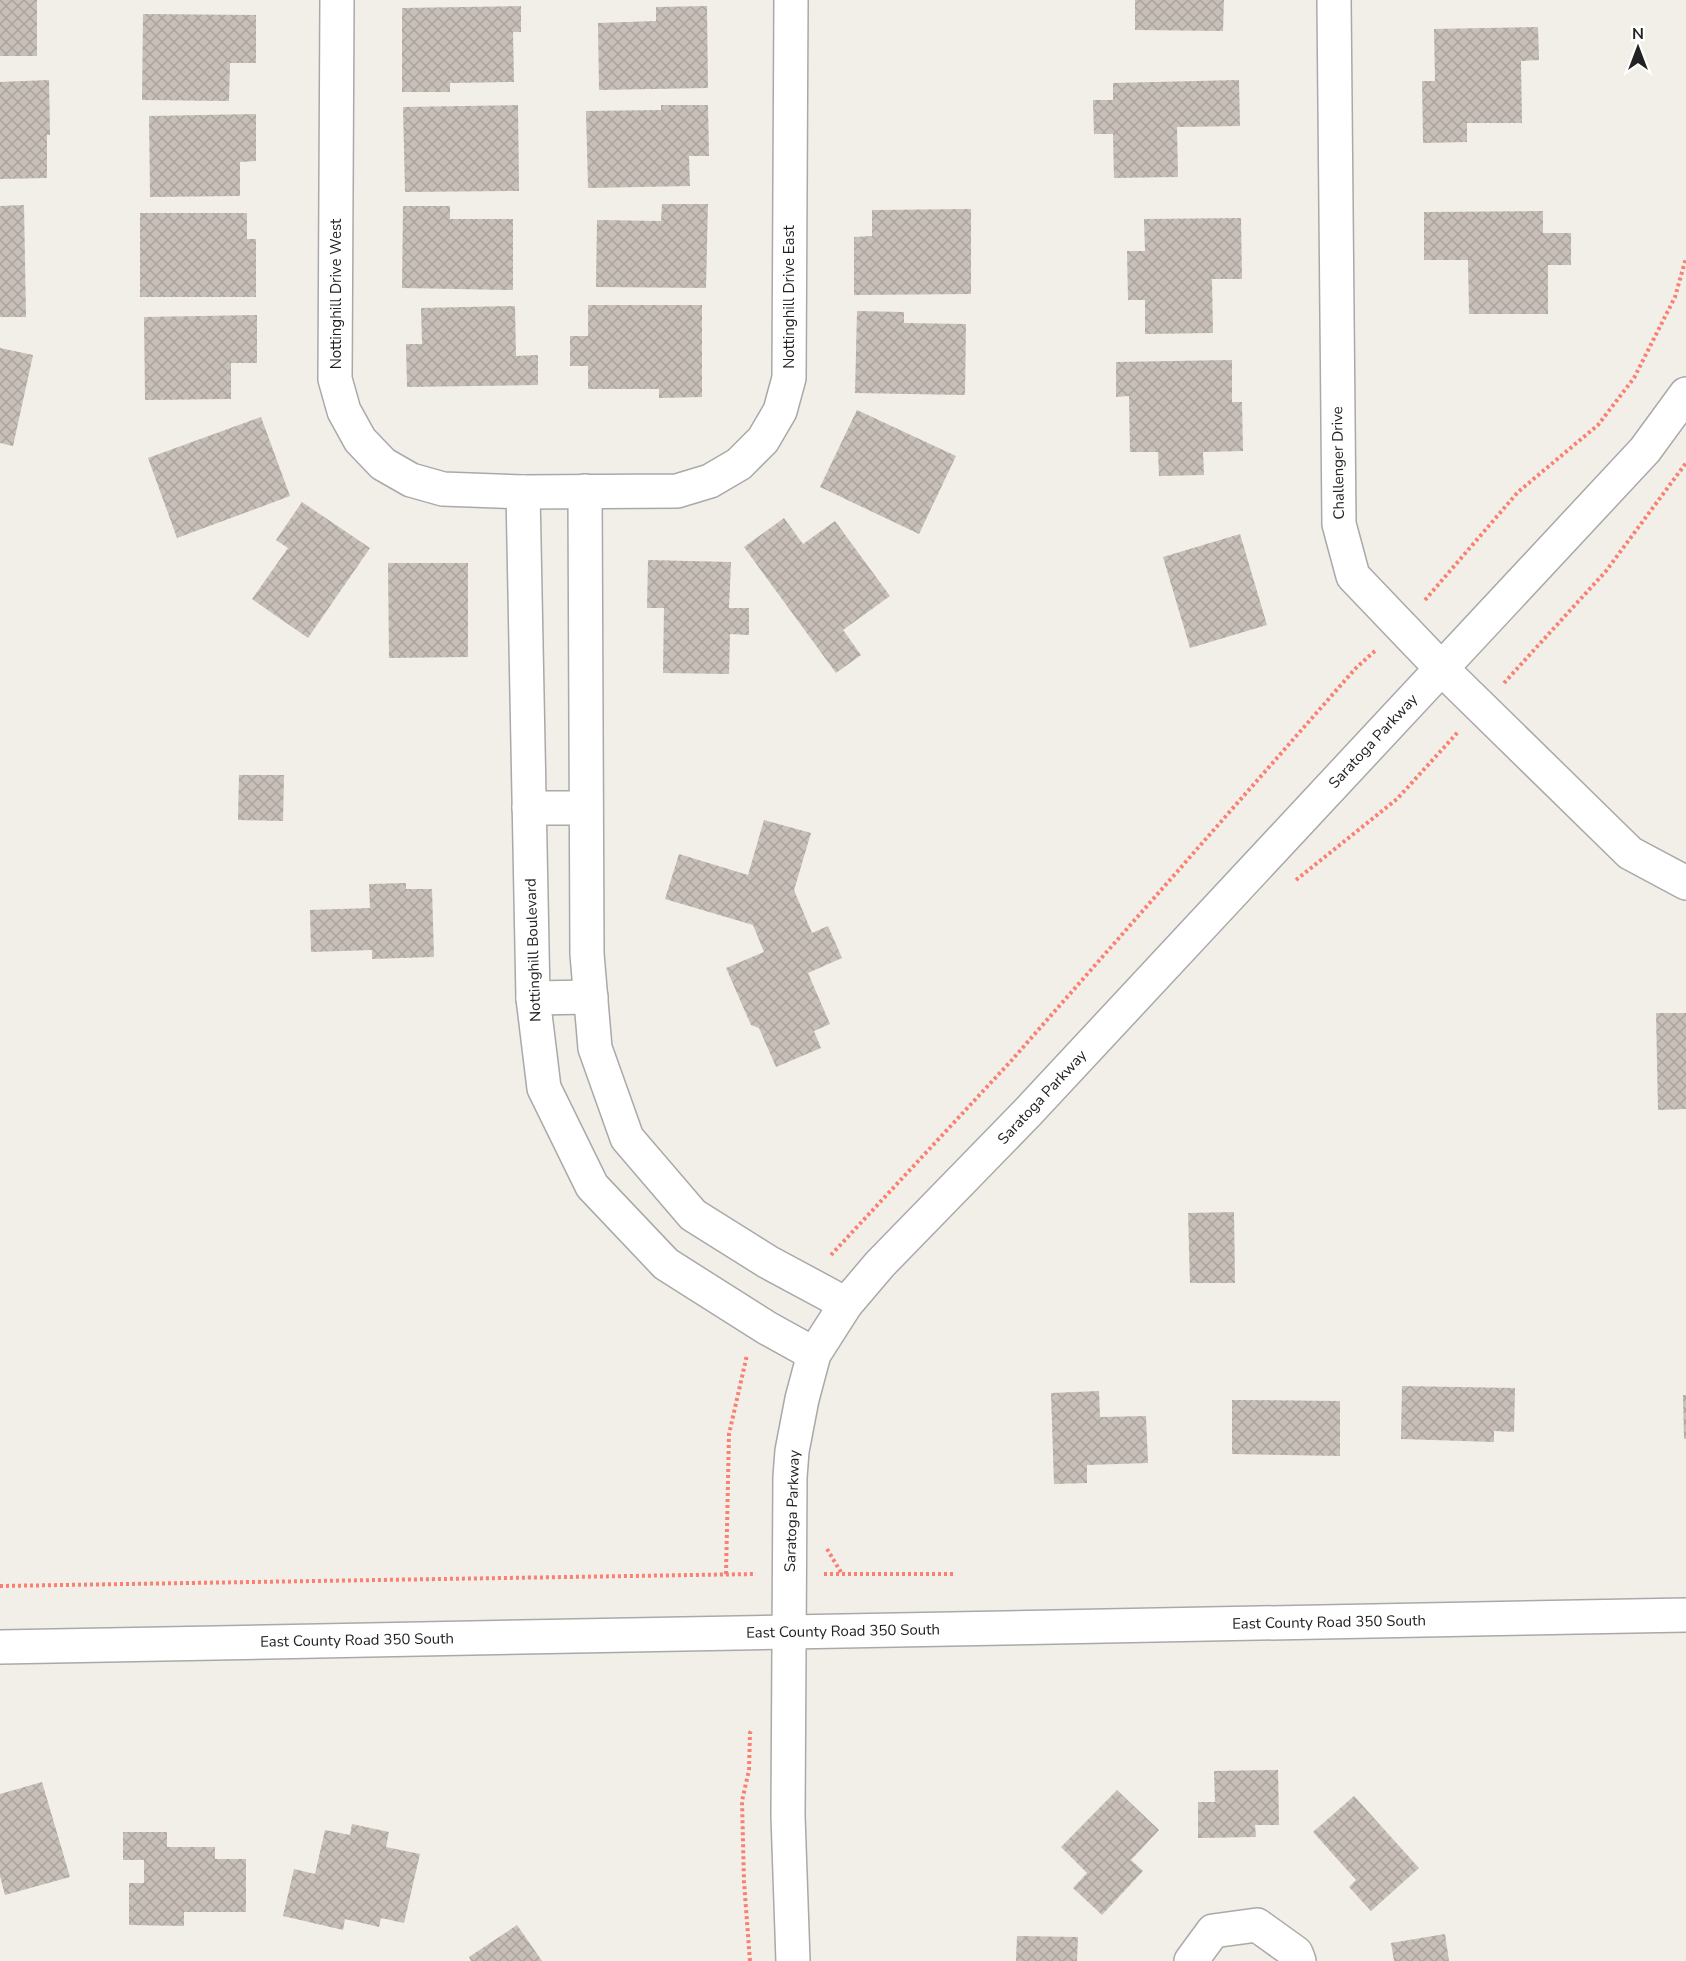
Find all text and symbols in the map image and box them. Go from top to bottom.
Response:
north arrow [1608,18,1668,78]
text: N [1632,23,1644,45]
street label: Nottinghill Drive West [326,218,346,369]
street label: Nottinghill Drive East [779,224,799,369]
street label: Challenger Drive [1327,406,1349,520]
street label: Saratoga Parkway [1324,689,1422,793]
street label: Nottinghill Boulevard [520,878,546,1022]
street label: Saratoga Parkway [993,1045,1091,1149]
street label: Saratoga Parkway [780,1449,804,1572]
street label: East County Road 350 South [1232,1610,1426,1634]
street label: East County Road 350 South [746,1619,940,1643]
street label: East County Road 350 South [260,1628,454,1652]

